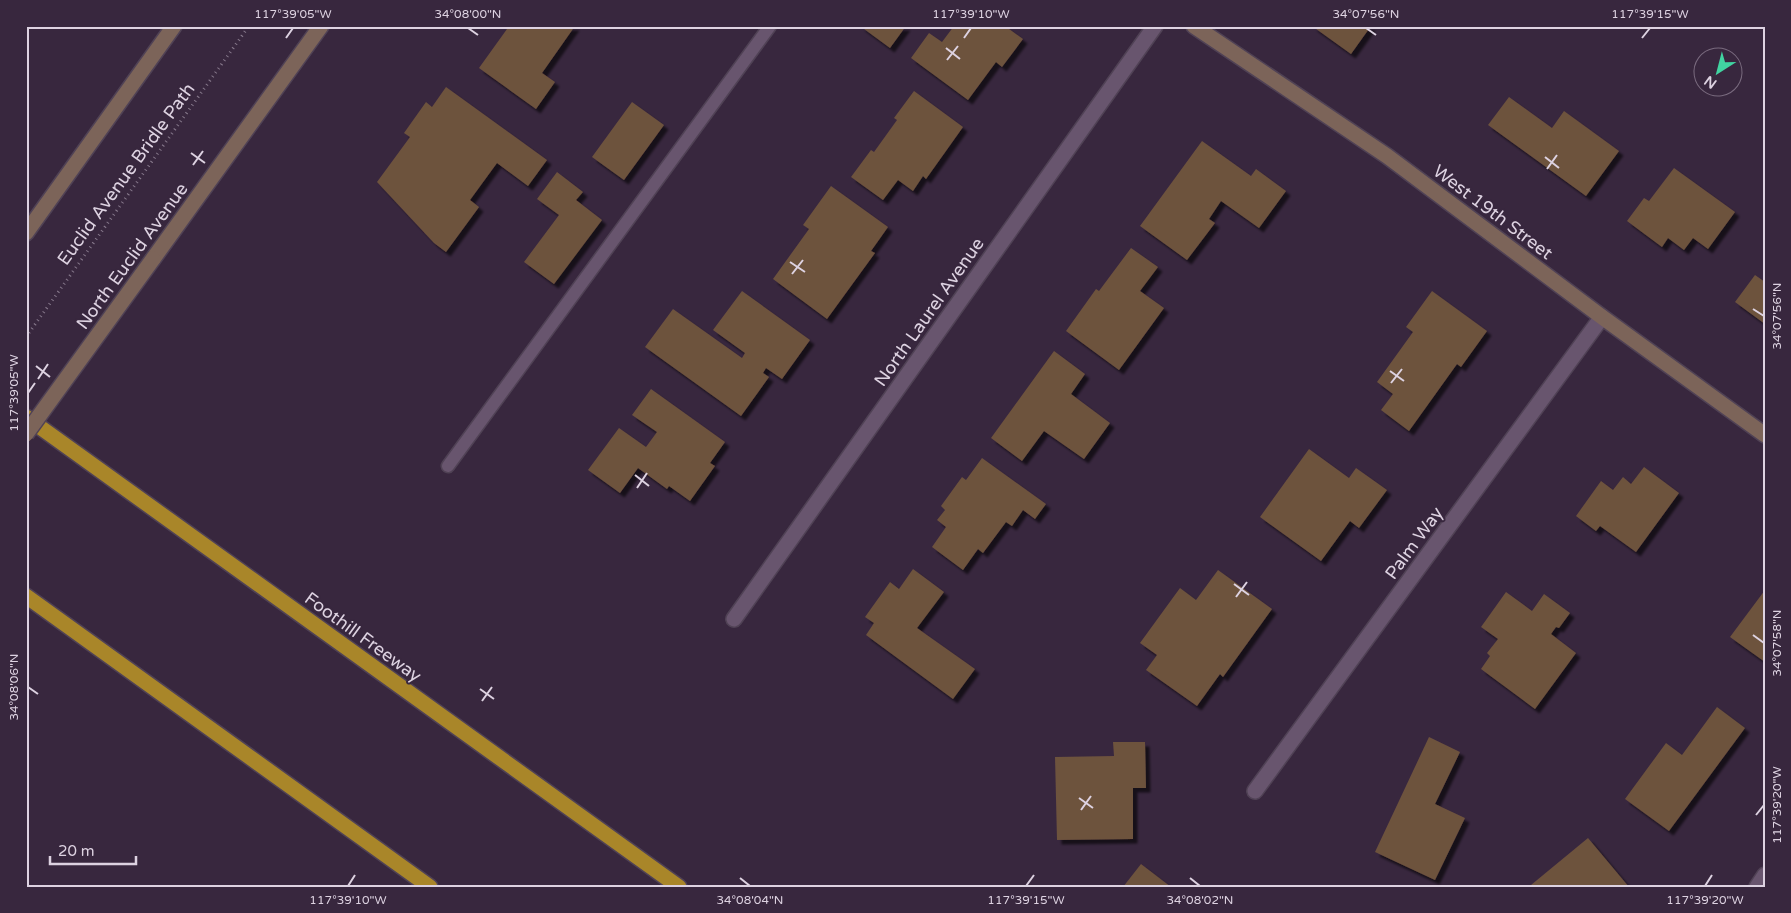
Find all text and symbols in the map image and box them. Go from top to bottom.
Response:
text: 117°39'05"W [254,7,332,21]
text: 34°08'00"N [435,7,502,21]
text: 117°39'10"W [932,7,1010,21]
text: 34°07'56"N [1333,7,1400,21]
text: 117°39'15"W [1611,7,1689,21]
north arrow [1694,48,1744,98]
text: N [1701,72,1720,92]
street label: Euclid Avenue Bridle Path [53,79,199,269]
street label: West 19th Street [1429,160,1557,264]
street label: North Euclid Avenue [71,178,193,334]
street label: North Laurel Avenue [869,233,989,391]
text: 34°07'56"N [1770,283,1784,350]
text: 117°39'05"W [7,354,21,432]
street label: Palm Way [1380,502,1448,584]
street label: Foothill Freeway [300,587,426,687]
text: 34°07'58"N [1770,610,1784,677]
text: 34°08'06"N [7,654,21,721]
text: 117°39'20"W [1770,766,1784,844]
scale bar [50,833,136,865]
text: 20 m [58,842,95,860]
text: 117°39'10"W [309,893,387,907]
text: 34°08'04"N [717,893,784,907]
text: 117°39'15"W [987,893,1065,907]
text: 34°08'02"N [1167,893,1234,907]
text: 117°39'20"W [1666,893,1744,907]

